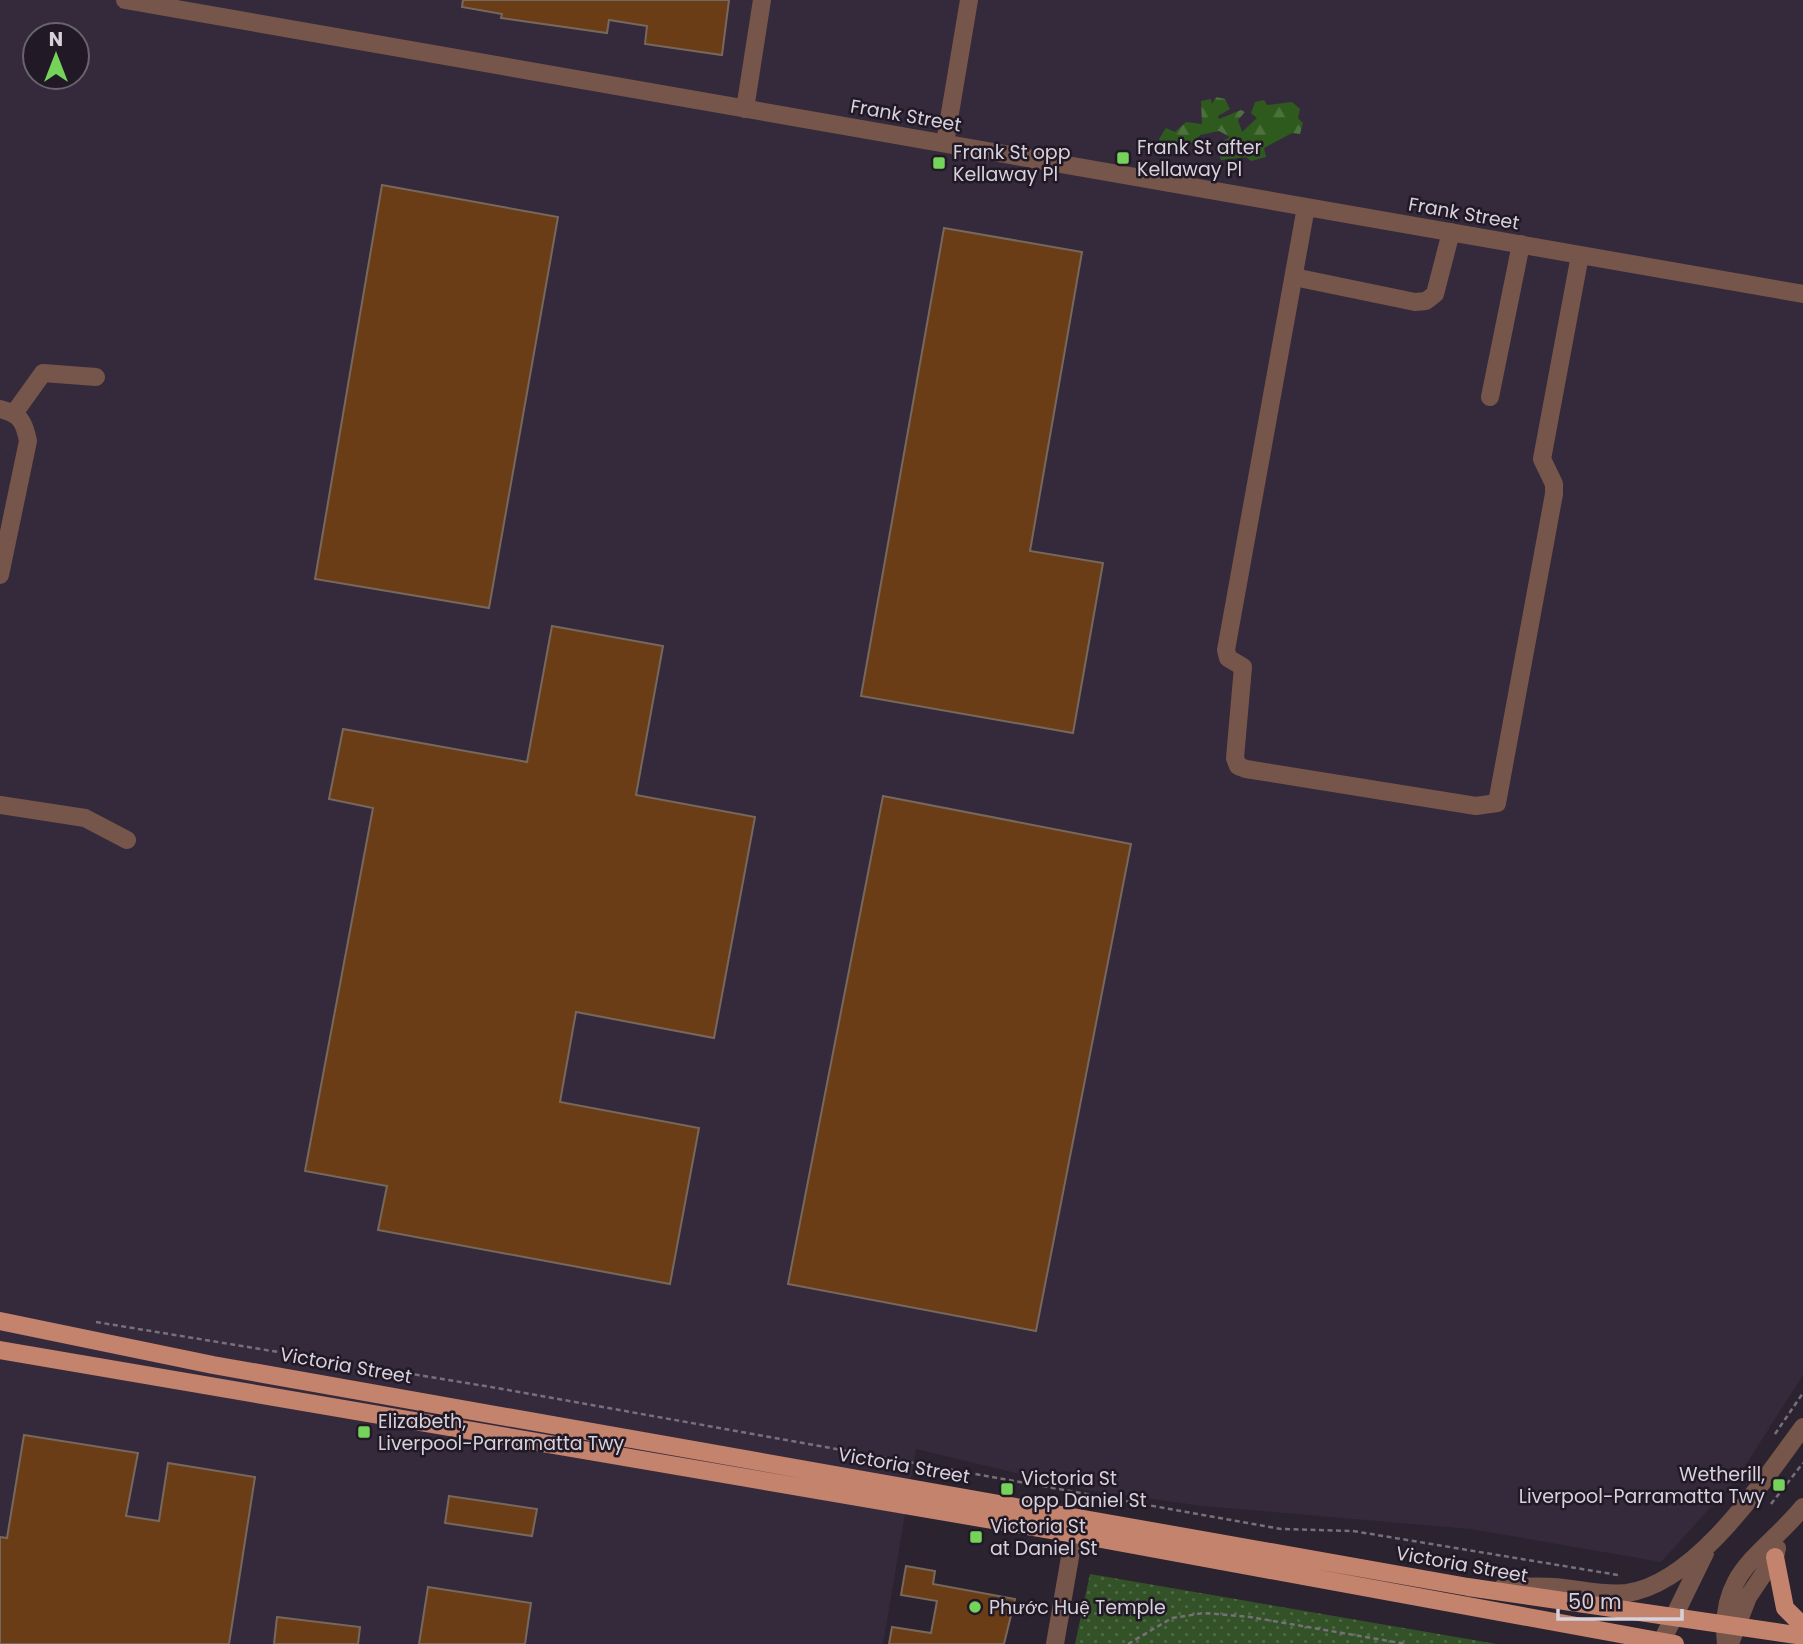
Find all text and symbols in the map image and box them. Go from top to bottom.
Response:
north arrow [21,21,91,91]
text: N [49,26,63,53]
street label: Frank Street [848,92,964,139]
place label: Frank St after Kellaway Pl [1137,134,1262,183]
place label: Frank St opp Kellaway Pl [953,139,1071,188]
marker: Frank St after Kellaway Pl [1115,150,1131,166]
marker: Frank St opp Kellaway Pl [931,155,947,171]
street label: Frank Street [1406,190,1522,237]
street label: Victoria Street [278,1341,414,1390]
place label: Elizabeth, Liverpool-Parramatta Twy [378,1408,625,1457]
marker: Elizabeth, Liverpool-Parramatta Twy [356,1424,372,1440]
street label: Victoria Street [836,1441,972,1490]
place label: Wetherill, Liverpool-Parramatta Twy [1519,1461,1765,1510]
place label: Victoria St opp Daniel St [1021,1465,1147,1514]
marker: Wetherill, Liverpool-Parramatta Twy [1771,1477,1787,1493]
marker: Victoria St opp Daniel St [999,1481,1015,1497]
place label: Victoria St at Daniel St [990,1513,1098,1562]
marker: Victoria St at Daniel St [968,1529,984,1545]
street label: Victoria Street [1394,1540,1530,1589]
scale bar [1558,1578,1682,1622]
text: 50 m [1568,1587,1622,1616]
place label: Phước Huệ Temple [989,1594,1166,1621]
marker: Phước Huệ Temple [967,1599,983,1615]

